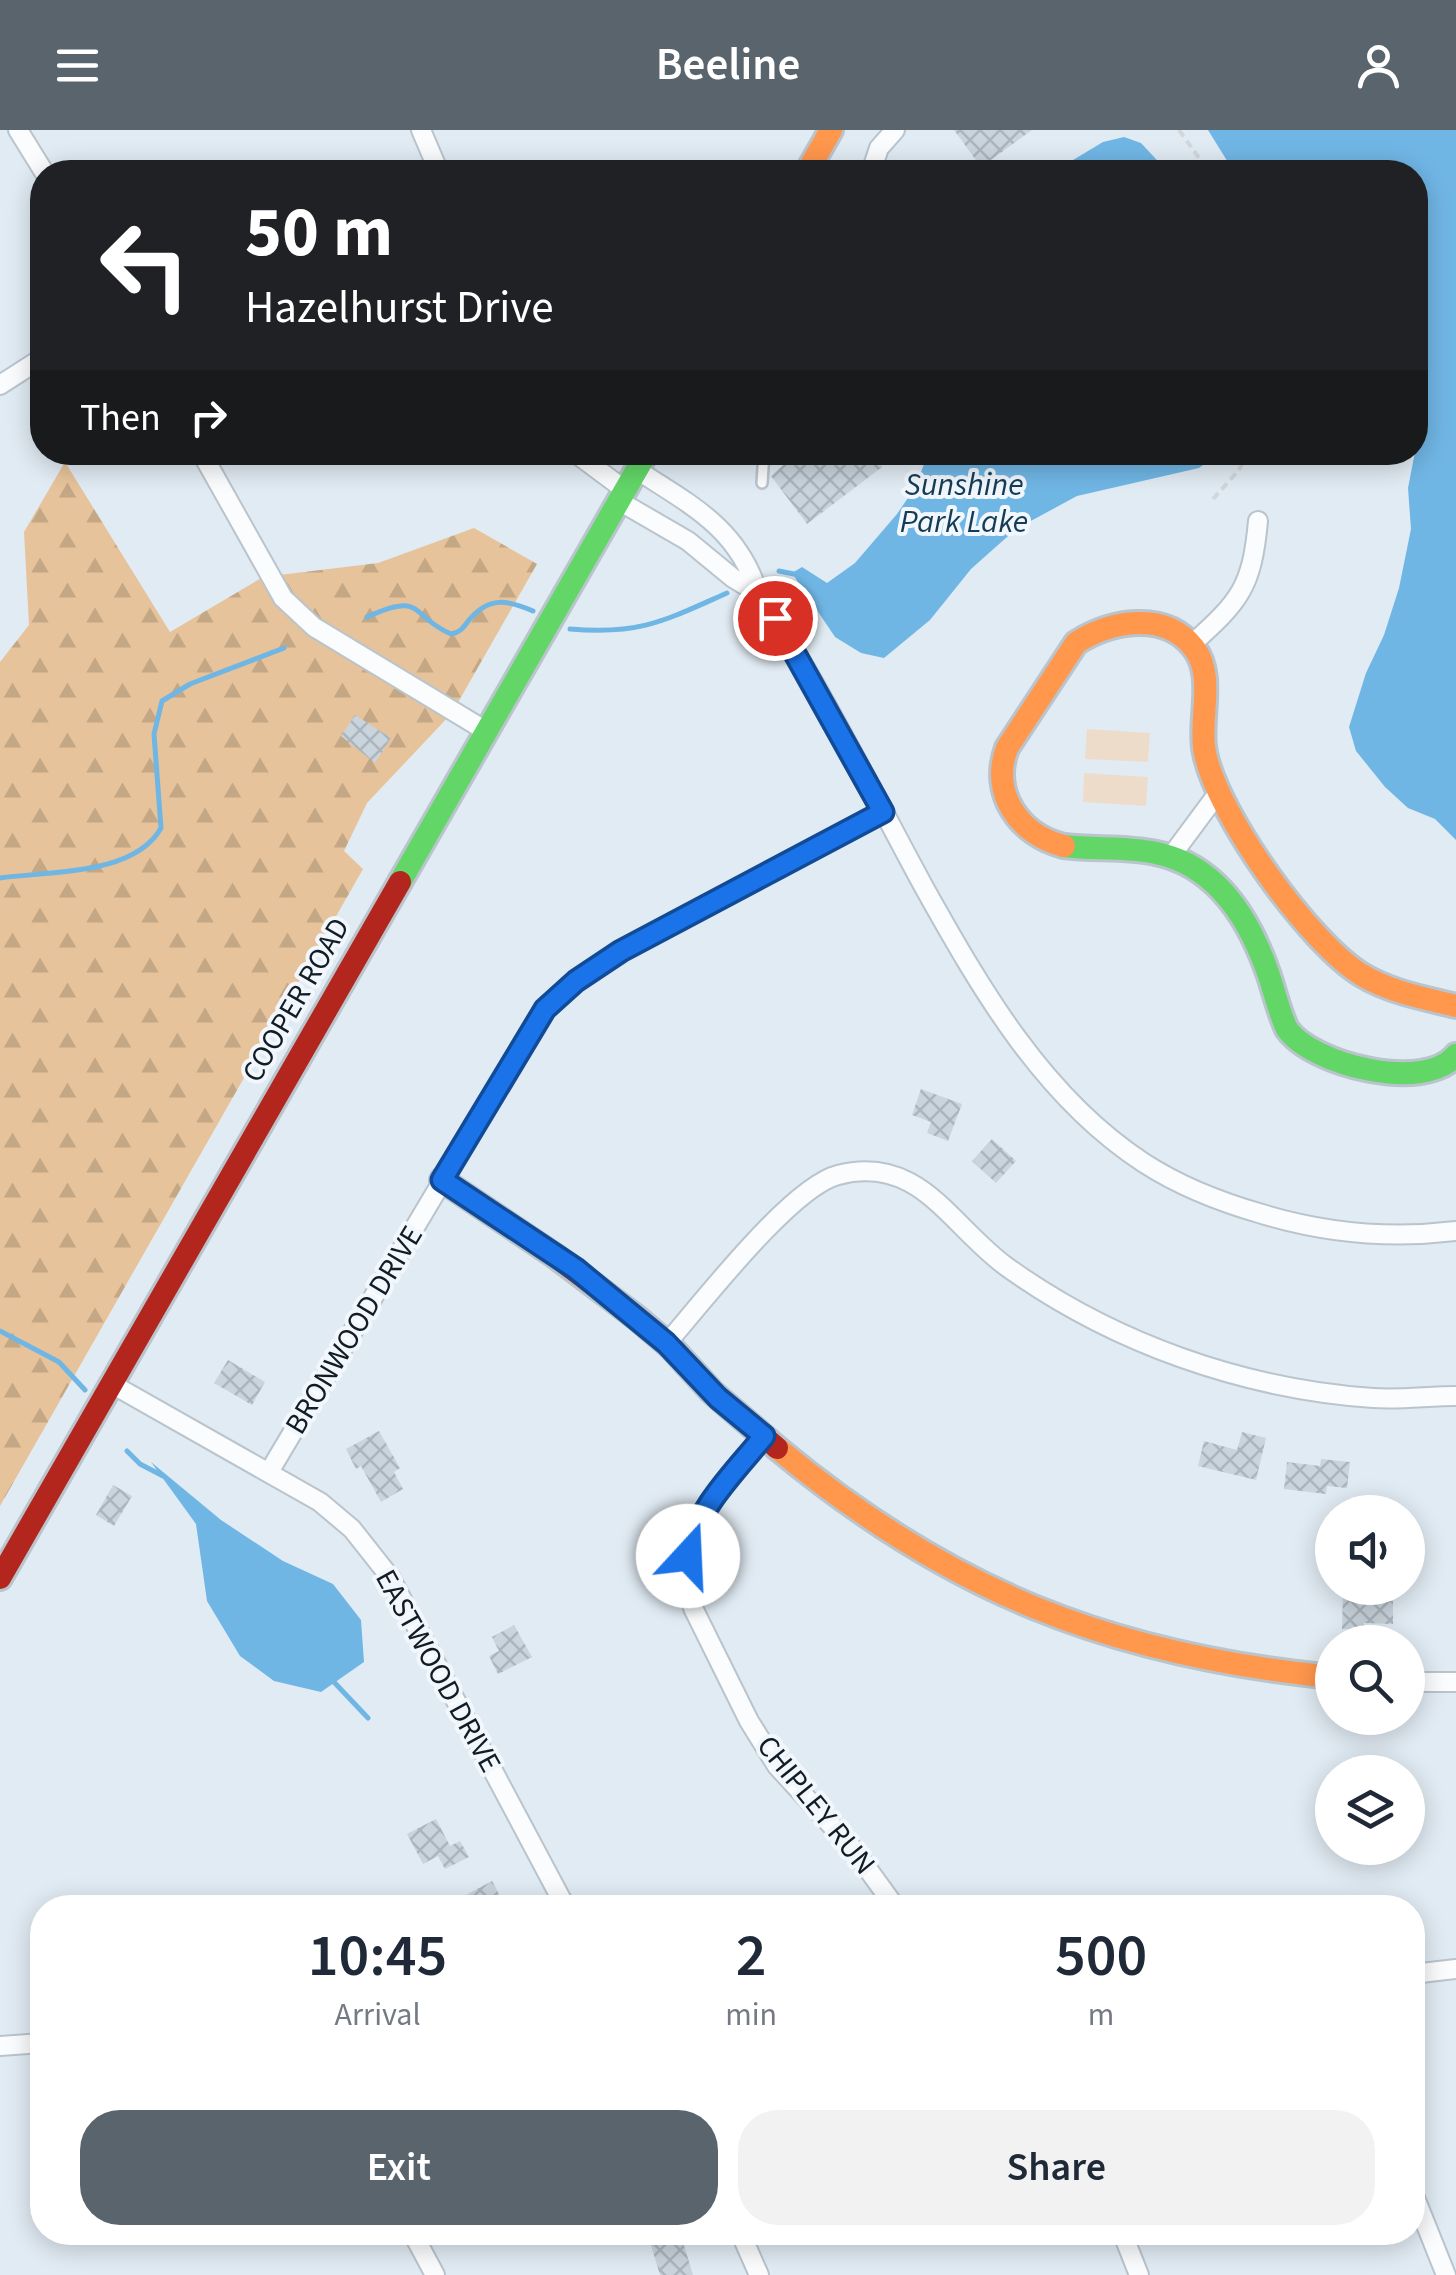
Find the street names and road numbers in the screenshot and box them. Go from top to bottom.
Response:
street label: COOPER ROAD [232,910,360,1090]
street label: BRONWOOD DRIVE [275,1218,433,1442]
street label: EASTWOOD DRIVE [364,1562,512,1780]
street label: CHIPLEY RUN [746,1726,886,1884]

